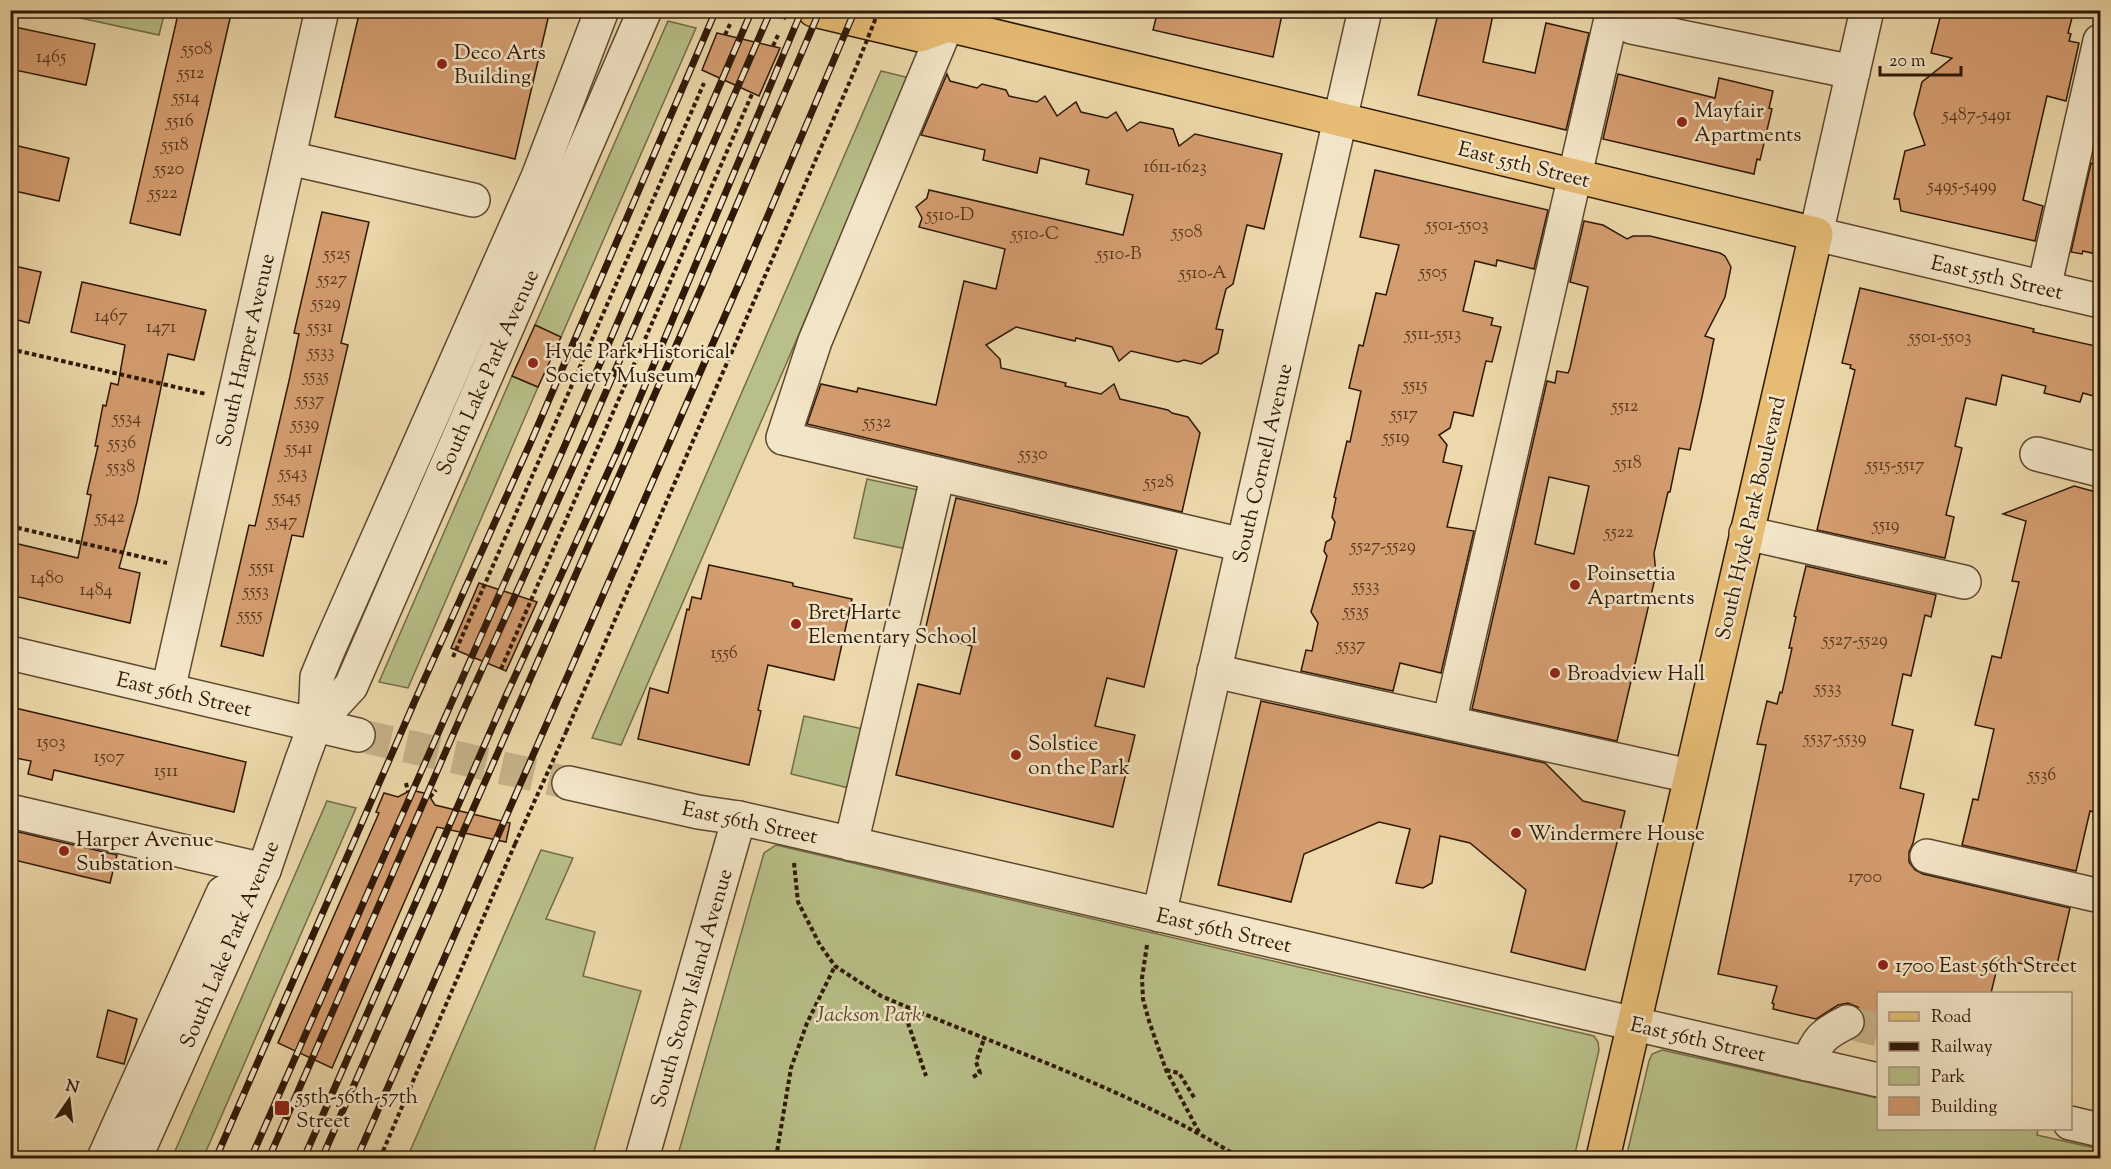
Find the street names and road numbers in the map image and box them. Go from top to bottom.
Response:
street label: East 55th Street [1454,135,1593,197]
street label: East 55th Street [1927,249,2066,309]
street label: South Harper Avenue [210,251,284,450]
street label: South Lake Park Avenue [430,265,548,481]
street label: South Cornell Avenue [1226,361,1302,566]
street label: South Hyde Park Boulevard [1709,393,1795,643]
street label: East 56th Street [113,666,254,726]
street label: East 56th Street [679,795,820,853]
street label: South Lake Park Avenue [174,837,288,1053]
street label: South Stony Island Avenue [644,866,741,1112]
street label: East 56th Street [1153,902,1294,962]
street label: East 56th Street [1627,1011,1768,1071]

